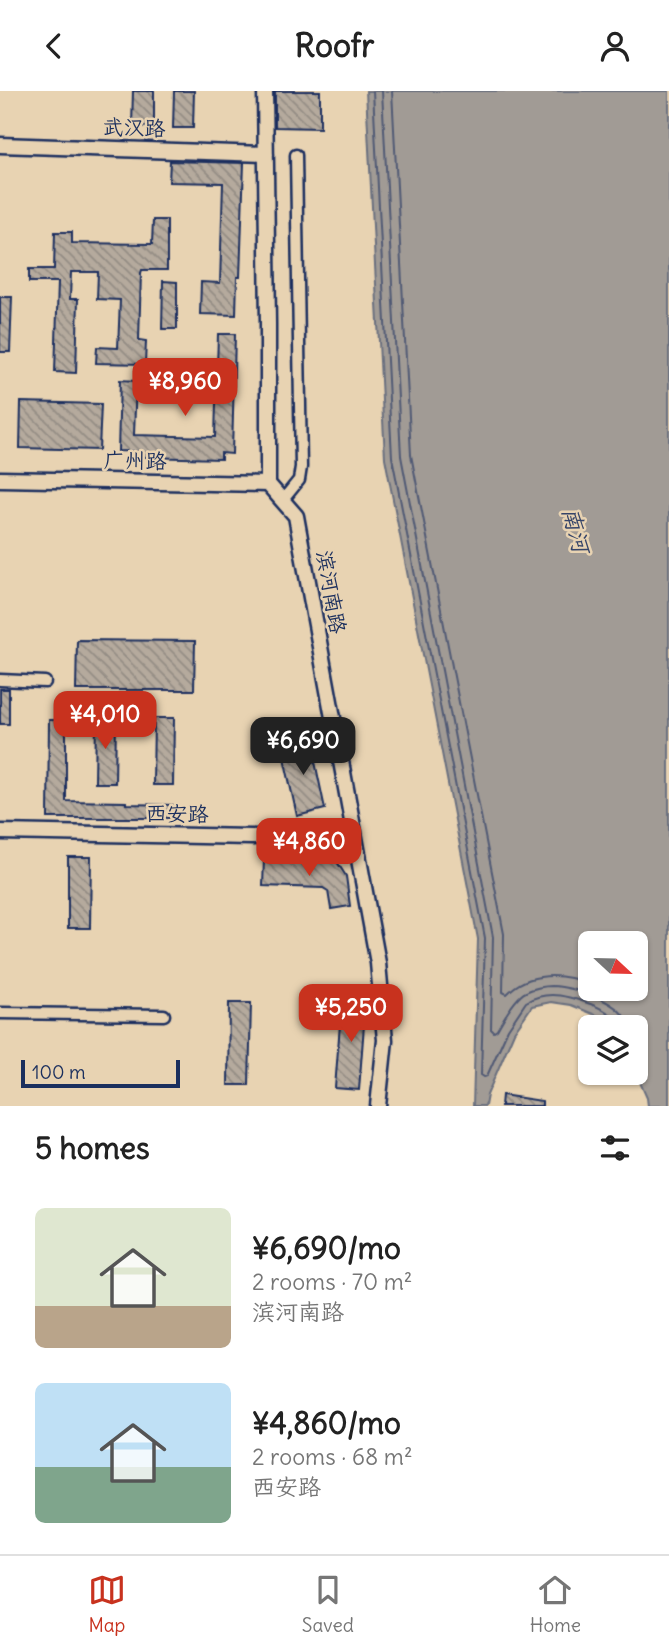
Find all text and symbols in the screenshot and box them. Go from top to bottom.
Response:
text: Roofr [295,25,374,66]
icon: back [35,27,73,65]
icon: person [596,27,634,65]
street label: 武汉路 [102,113,166,142]
pin: ¥8,960 [128,359,242,418]
text: ¥8,960 [148,366,222,395]
street label: 广州路 [103,446,167,475]
water label: 南河 [557,504,597,560]
street label: 滨河南路 [311,548,352,636]
pin: ¥4,010 [48,691,162,751]
text: ¥4,010 [70,699,140,728]
pin: ¥6,690 [246,717,360,777]
text: ¥6,690 [266,725,340,754]
street label: 西安路 [145,799,209,828]
pin: ¥4,860 [252,819,366,878]
text: ¥4,860 [272,826,346,855]
north arrow [578,931,648,1001]
map controls [578,931,648,1085]
pin: ¥5,250 [294,985,408,1044]
text: ¥5,250 [315,992,387,1021]
button: layers [578,1015,648,1085]
scale bar [21,1057,180,1089]
text: 100 m [32,1060,86,1084]
text: 5 homes [35,1129,150,1167]
icon: filters [596,1129,634,1167]
text: ¥6,690/mo [252,1229,401,1267]
icon: home [91,1236,175,1320]
text: 2 rooms · 70 m² [252,1267,412,1296]
text: 滨河南路 [252,1297,344,1326]
text: ¥4,860/mo [252,1404,401,1442]
icon: home [91,1411,175,1495]
text: 2 rooms · 68 m² [252,1442,413,1471]
text: 西安路 [252,1472,321,1501]
tab: Map [88,1571,126,1637]
tab: Saved [302,1571,354,1637]
tab: Home [530,1571,581,1637]

